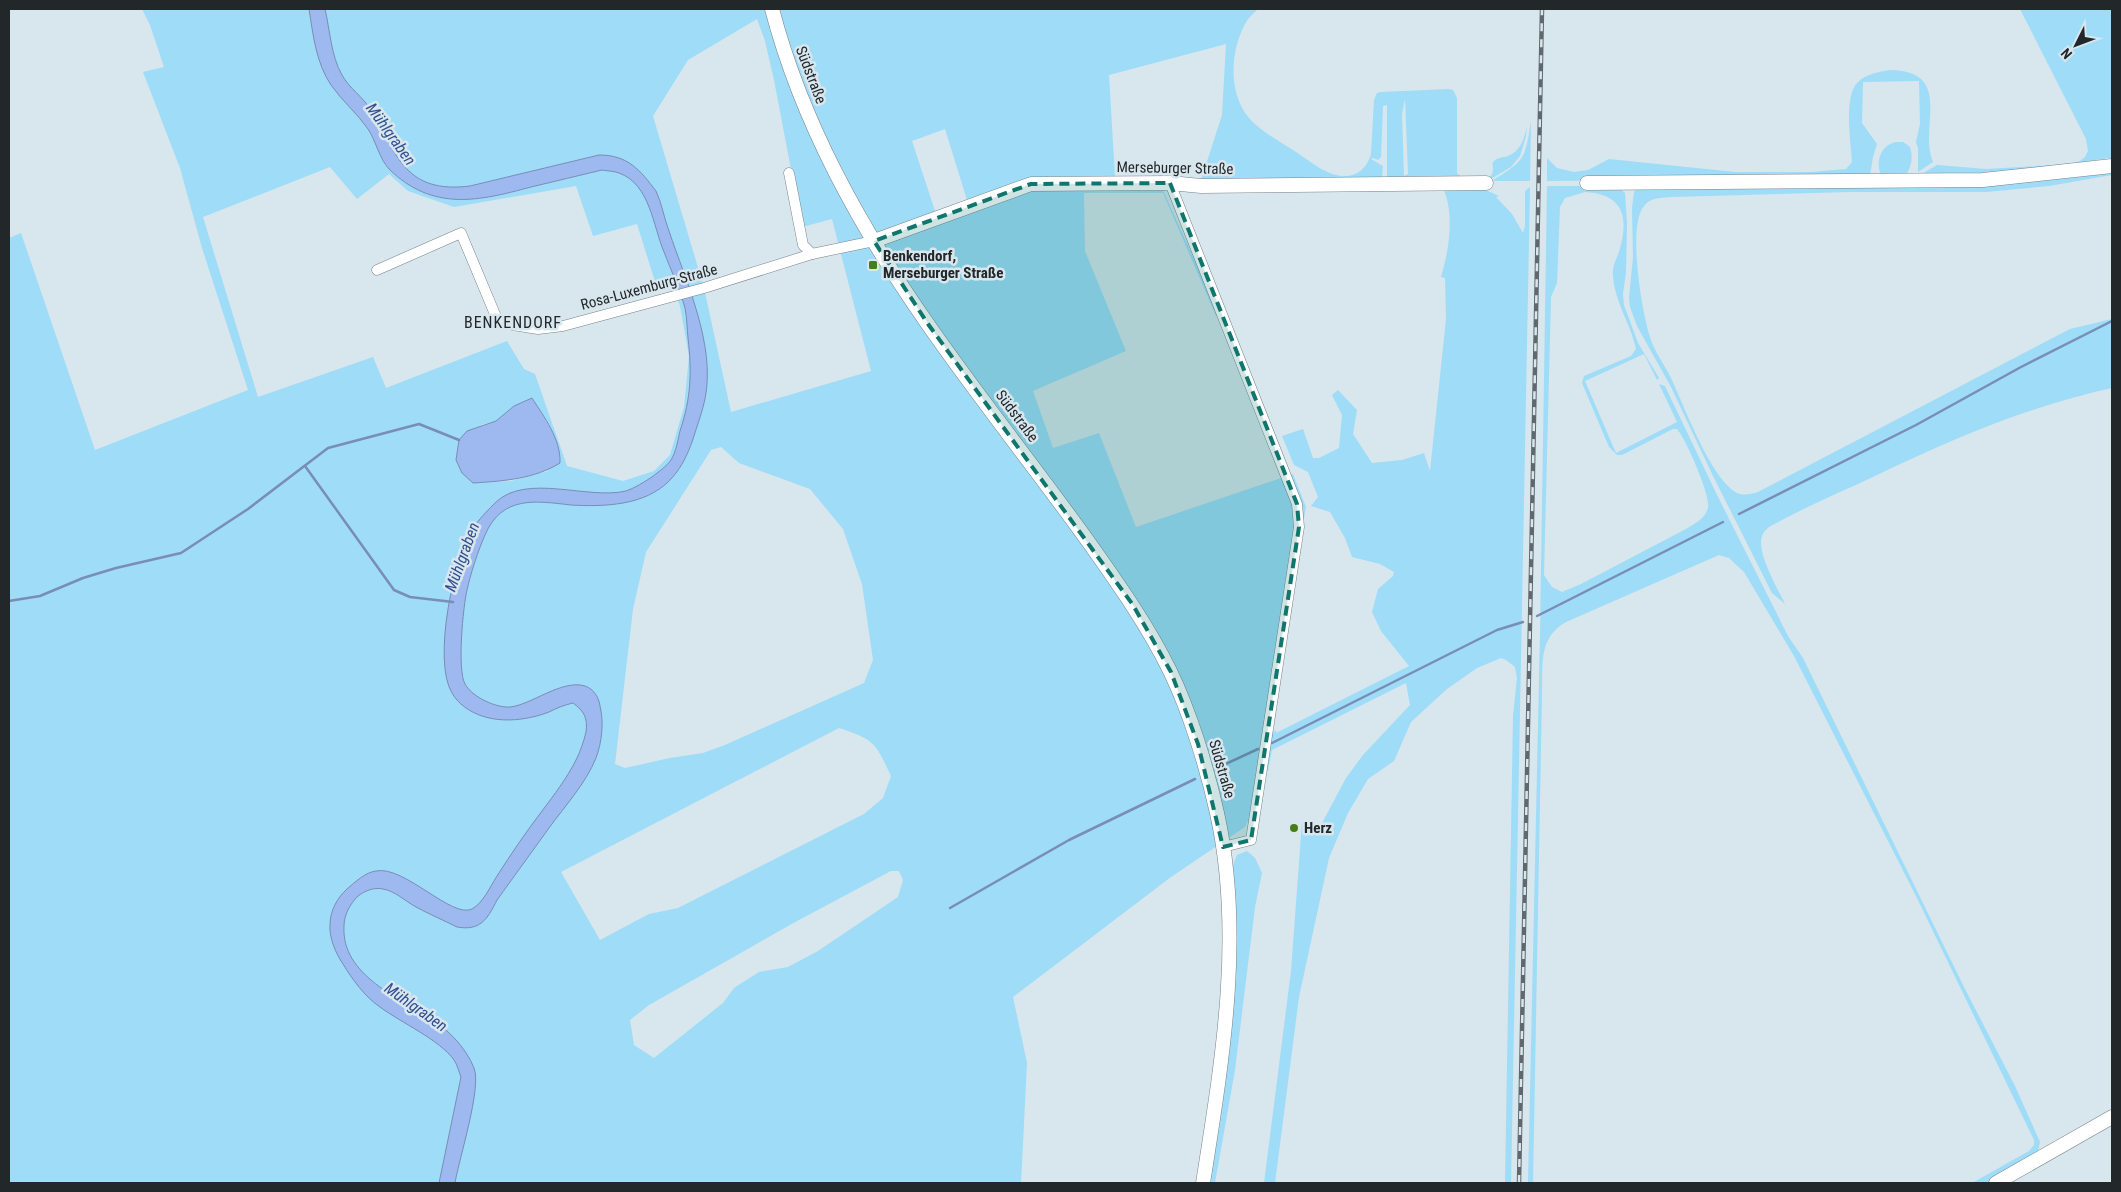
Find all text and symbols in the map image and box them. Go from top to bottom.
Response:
north arrow [2051,20,2101,70]
street label: Südstraße [792,44,830,106]
text: N [2058,45,2075,62]
water label: Mühlgraben [362,99,420,169]
street label: Merseburger Straße [1116,158,1234,178]
place label: Benkendorf, Merseburger Straße [883,247,1003,282]
marker: Benkendorf, Merseburger Straße [867,259,879,271]
street label: Rosa-Luxemburg-Straße [579,260,719,314]
district label: BENKENDORF [464,313,562,332]
street label: Südstraße [992,387,1042,445]
water label: Mühlgraben [441,520,483,594]
street label: Südstraße [1205,738,1239,800]
place label: Herz [1304,819,1332,837]
marker: Herz [1288,822,1300,834]
water label: Mühlgraben [381,979,451,1035]

